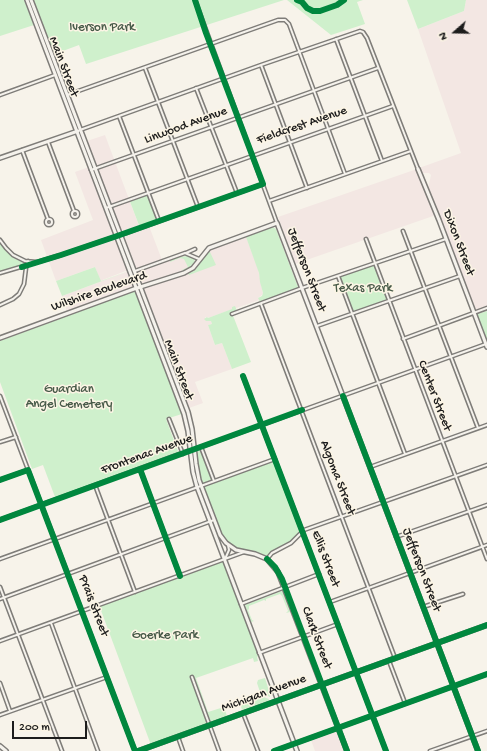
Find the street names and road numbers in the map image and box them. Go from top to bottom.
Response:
street label: Main Street [44,35,82,99]
street label: Fieldcrest Avenue [255,103,349,149]
street label: Linwood Avenue [142,104,230,148]
street label: Dixon Street [438,208,478,278]
street label: Jefferson Street [283,226,329,314]
street label: Wilshire Boulevard [49,268,149,316]
street label: Main Street [159,338,197,402]
street label: Center Street [413,359,455,433]
street label: Frontenac Avenue [99,431,195,479]
street label: Algoma Street [316,438,358,518]
street label: Jefferson Street [398,526,444,614]
street label: Ellis Street [307,529,343,589]
street label: Prais Street [74,573,112,639]
street label: Clark Street [297,605,335,671]
street label: Michigan Avenue [220,671,308,717]

